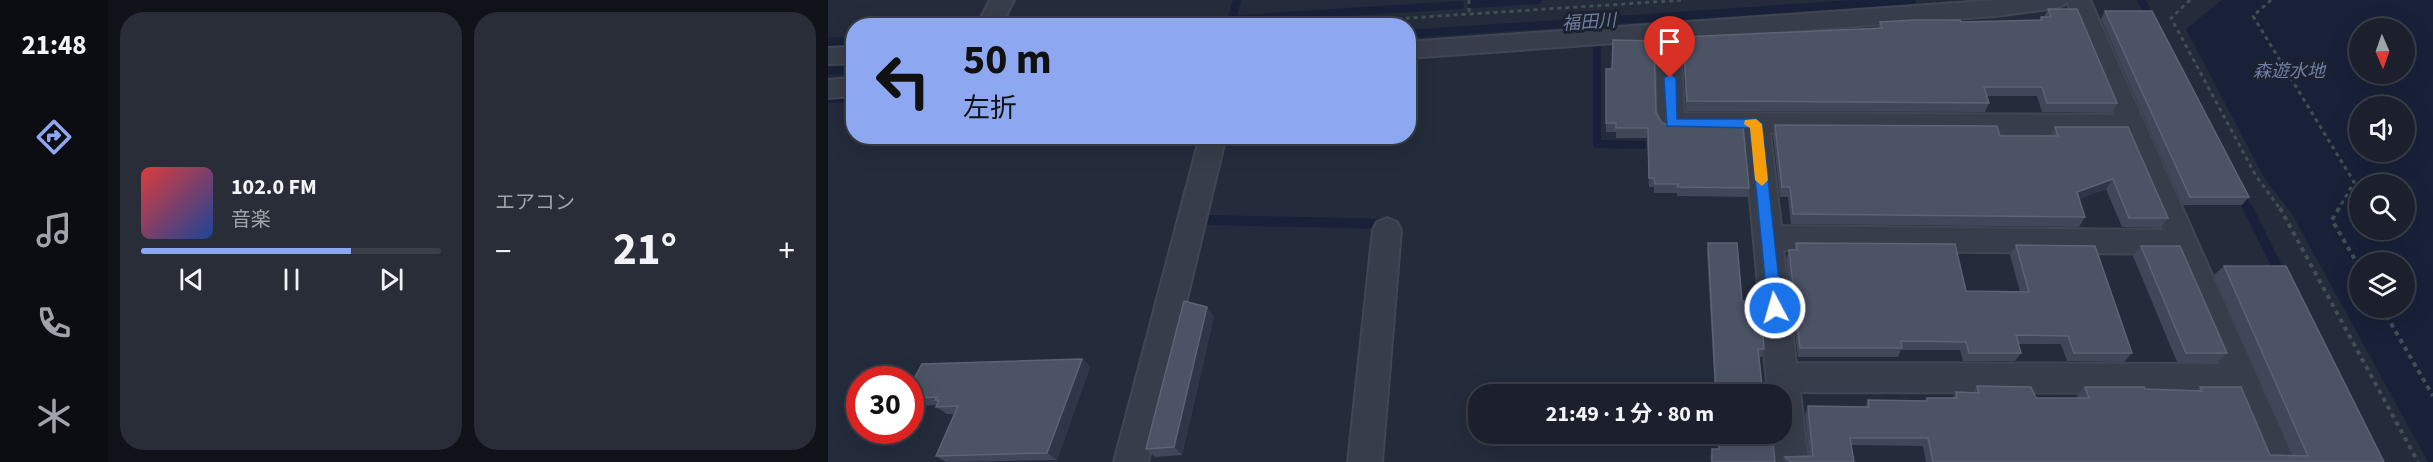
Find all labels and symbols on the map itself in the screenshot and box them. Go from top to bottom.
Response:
water label: 福田川 [1561,8,1619,37]
pin [1644,16,1695,78]
north arrow [2349,18,2415,84]
water label: 森遊水地 [2253,59,2327,84]
position arrow [1743,276,1807,340]
speed limit sign: 30 [846,366,924,444]

